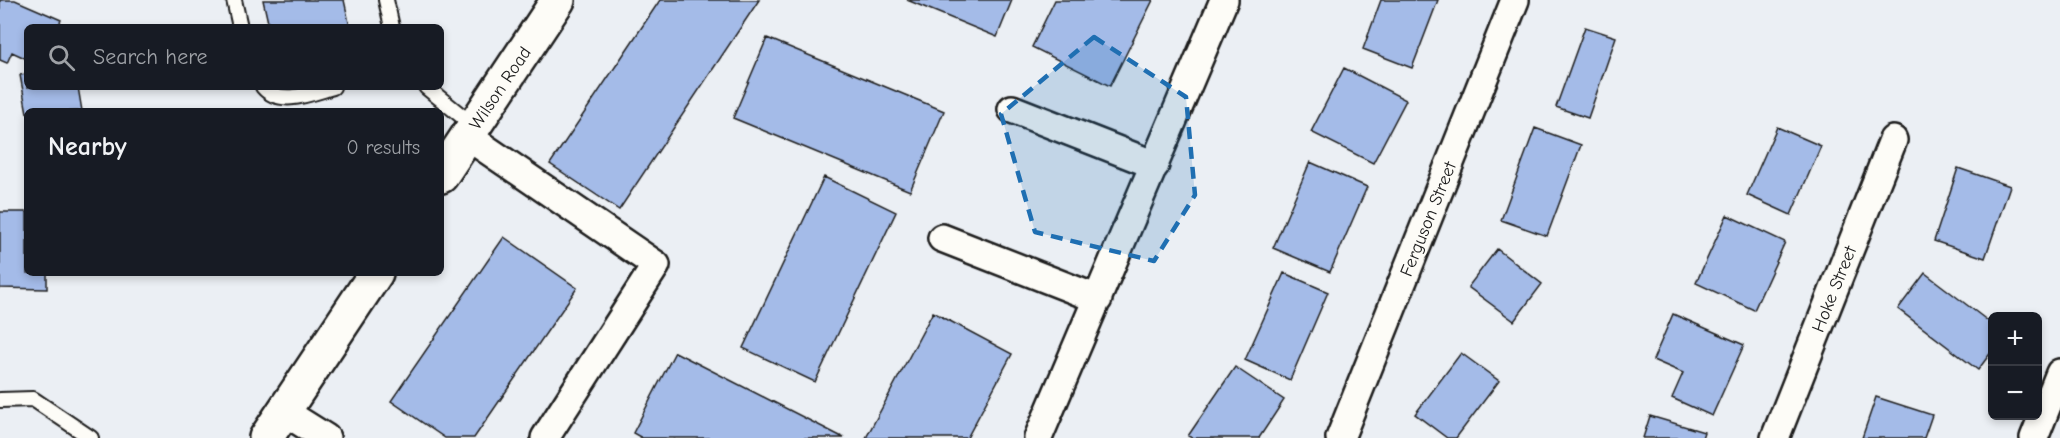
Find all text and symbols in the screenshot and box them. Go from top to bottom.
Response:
search box [24,24,444,90]
icon: search [45,41,78,74]
street label: Wilson Road [465,43,536,134]
text: Search here [93,44,208,70]
text: Nearby [48,132,127,162]
text: 0 results [347,136,420,159]
street label: Ferguson Street [1396,158,1461,280]
street label: Hoke Street [1808,242,1862,335]
map controls [1988,312,2042,420]
button: + [1988,312,2042,366]
button: − [1988,366,2042,420]

